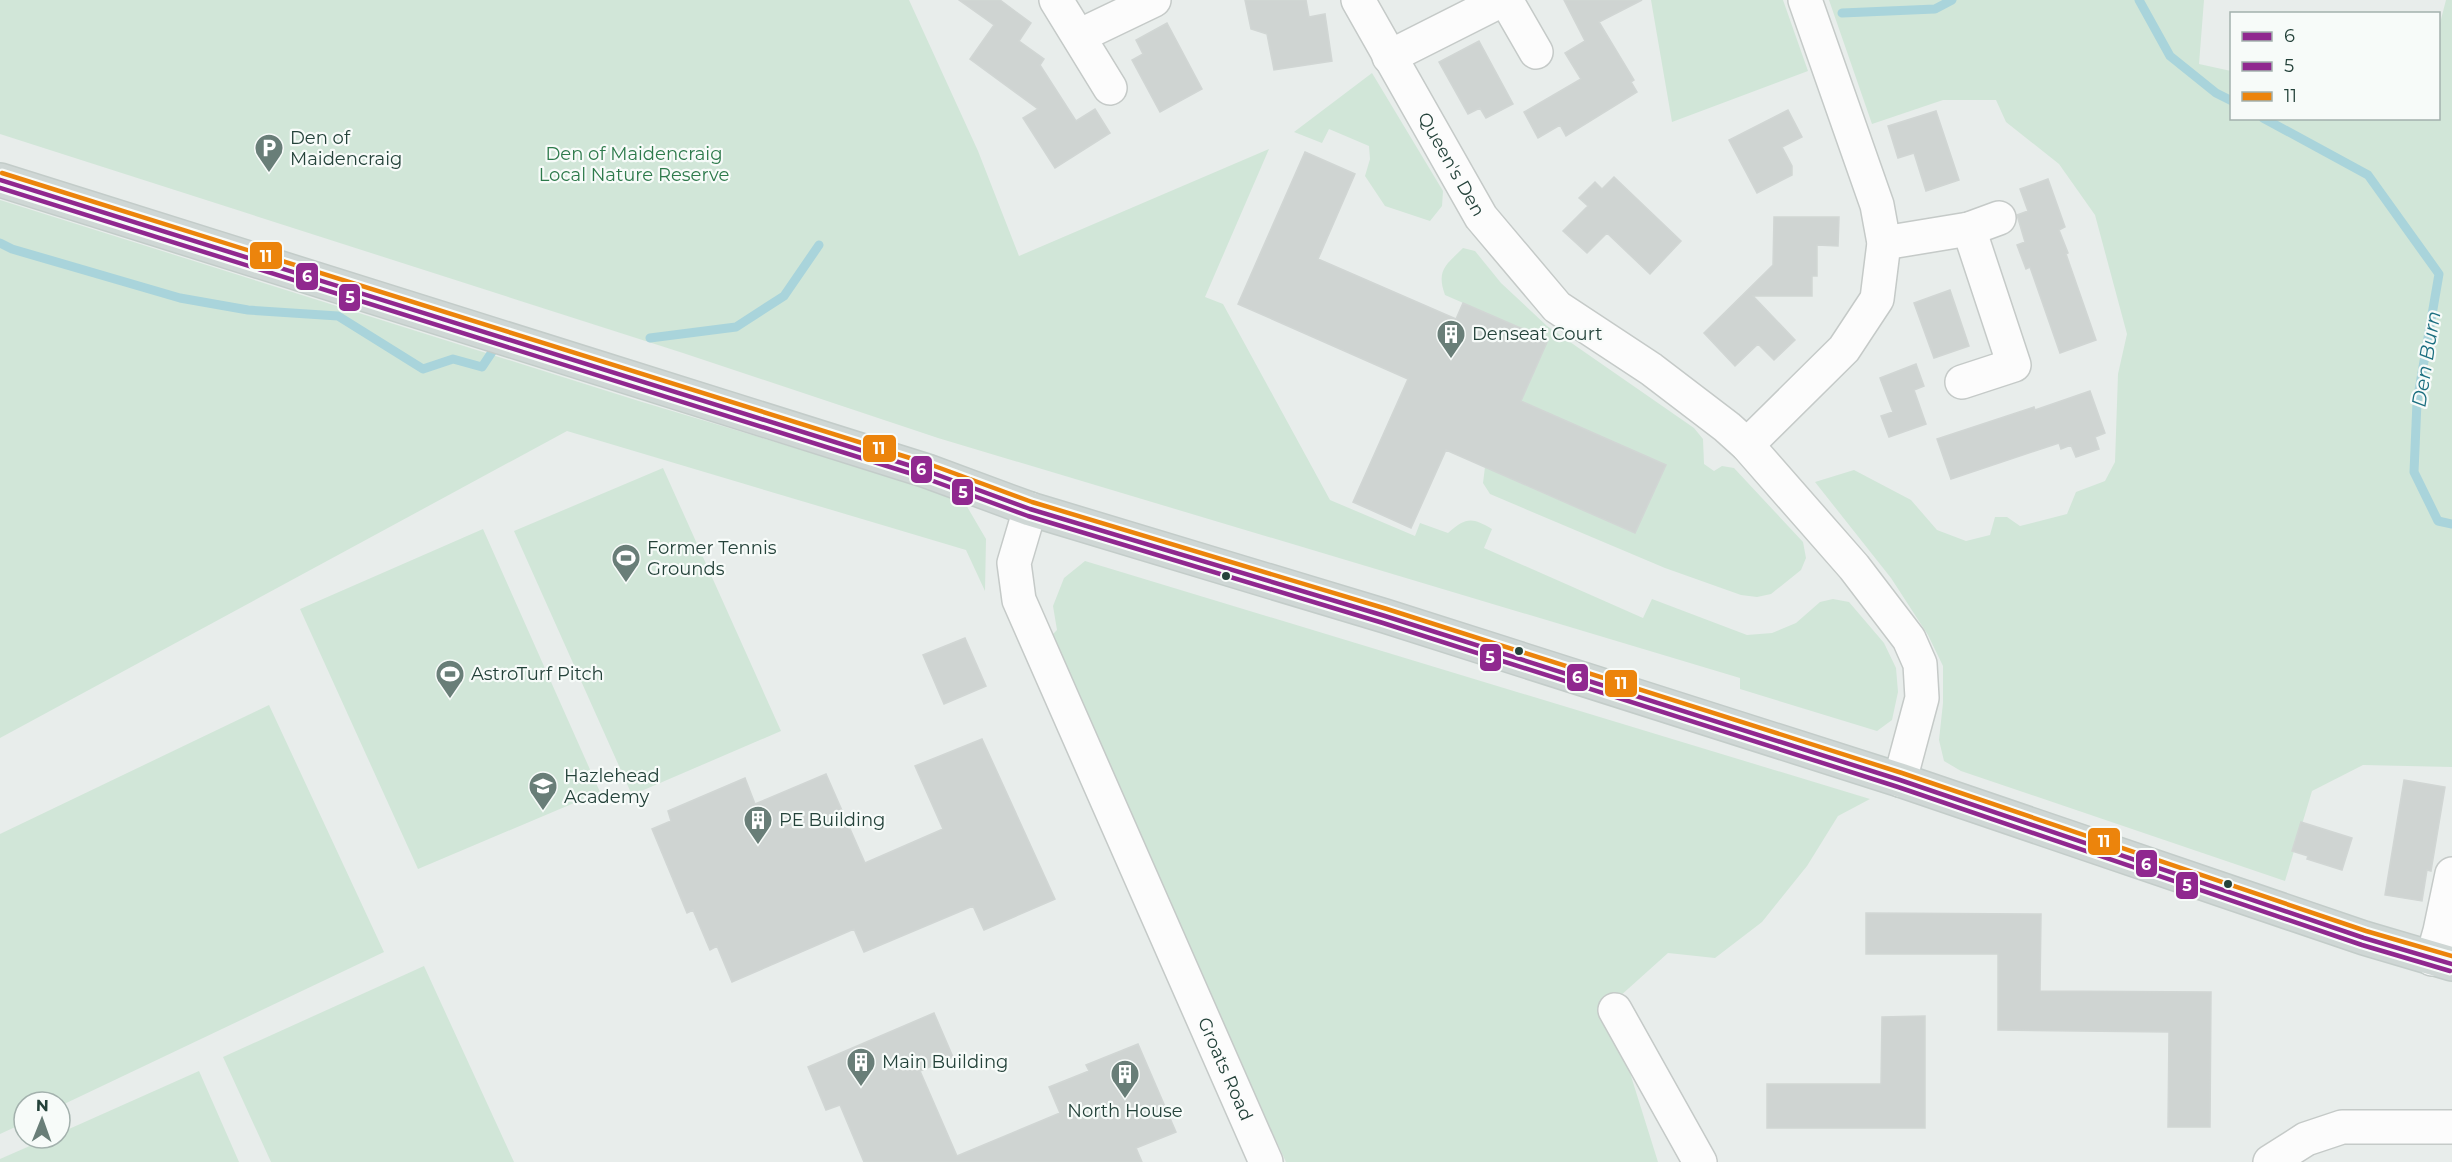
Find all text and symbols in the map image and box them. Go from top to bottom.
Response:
legend [2230,12,2440,120]
text: 6 [2284,25,2295,47]
text: 5 [2284,55,2294,77]
text: 11 [2284,85,2297,107]
street label: Queen's Den [1413,108,1489,220]
place label: Den of Maidencraig [290,127,402,170]
parking icon: Den of Maidencraig [253,132,285,174]
park label: Den of Maidencraig Local Nature Reserve [539,143,729,186]
line badge: 11 [249,241,283,270]
text: 11 [260,247,272,266]
line badge: 6 [295,262,319,291]
text: 6 [302,267,312,286]
line badge: 5 [338,283,361,312]
text: 5 [345,288,355,307]
water label: Den Burn [2407,309,2445,409]
building icon: Denseat Court [1435,318,1467,360]
place label: Denseat Court [1472,323,1602,345]
line badge: 11 [862,434,897,463]
text: 11 [873,439,885,458]
line badge: 6 [910,455,933,484]
text: 6 [916,460,926,479]
line badge: 5 [951,478,974,506]
text: 5 [958,483,968,502]
place label: Former Tennis Grounds [647,537,777,580]
sports icon: Former Tennis Grounds [610,542,642,584]
unlabelled marker [1220,570,1232,582]
line badge: 5 [1479,643,1502,672]
unlabelled marker [1513,645,1525,657]
text: 5 [1485,648,1495,667]
sports icon: AstroTurf Pitch [434,658,466,700]
place label: AstroTurf Pitch [471,663,604,685]
line badge: 6 [1566,663,1589,692]
text: 6 [1572,668,1582,687]
line badge: 11 [1604,669,1638,698]
text: 11 [1615,674,1627,693]
place label: Hazlehead Academy [564,765,660,808]
school or university icon: Hazlehead Academy [527,770,559,812]
building icon: PE Building [742,804,774,846]
place label: PE Building [779,809,885,831]
line badge: 11 [2087,827,2121,856]
text: 11 [2098,832,2110,851]
line badge: 6 [2135,849,2158,878]
text: 6 [2141,855,2151,874]
line badge: 5 [2175,871,2199,900]
text: 5 [2182,876,2192,895]
unlabelled marker [2222,878,2234,890]
street label: Groats Road [1193,1014,1257,1124]
building icon: Main Building [845,1046,877,1088]
place label: Main Building [882,1051,1008,1073]
building icon: North House [1109,1058,1141,1100]
north arrow [12,1090,72,1150]
text: N [36,1096,49,1115]
place label: North House [1067,1100,1183,1122]

